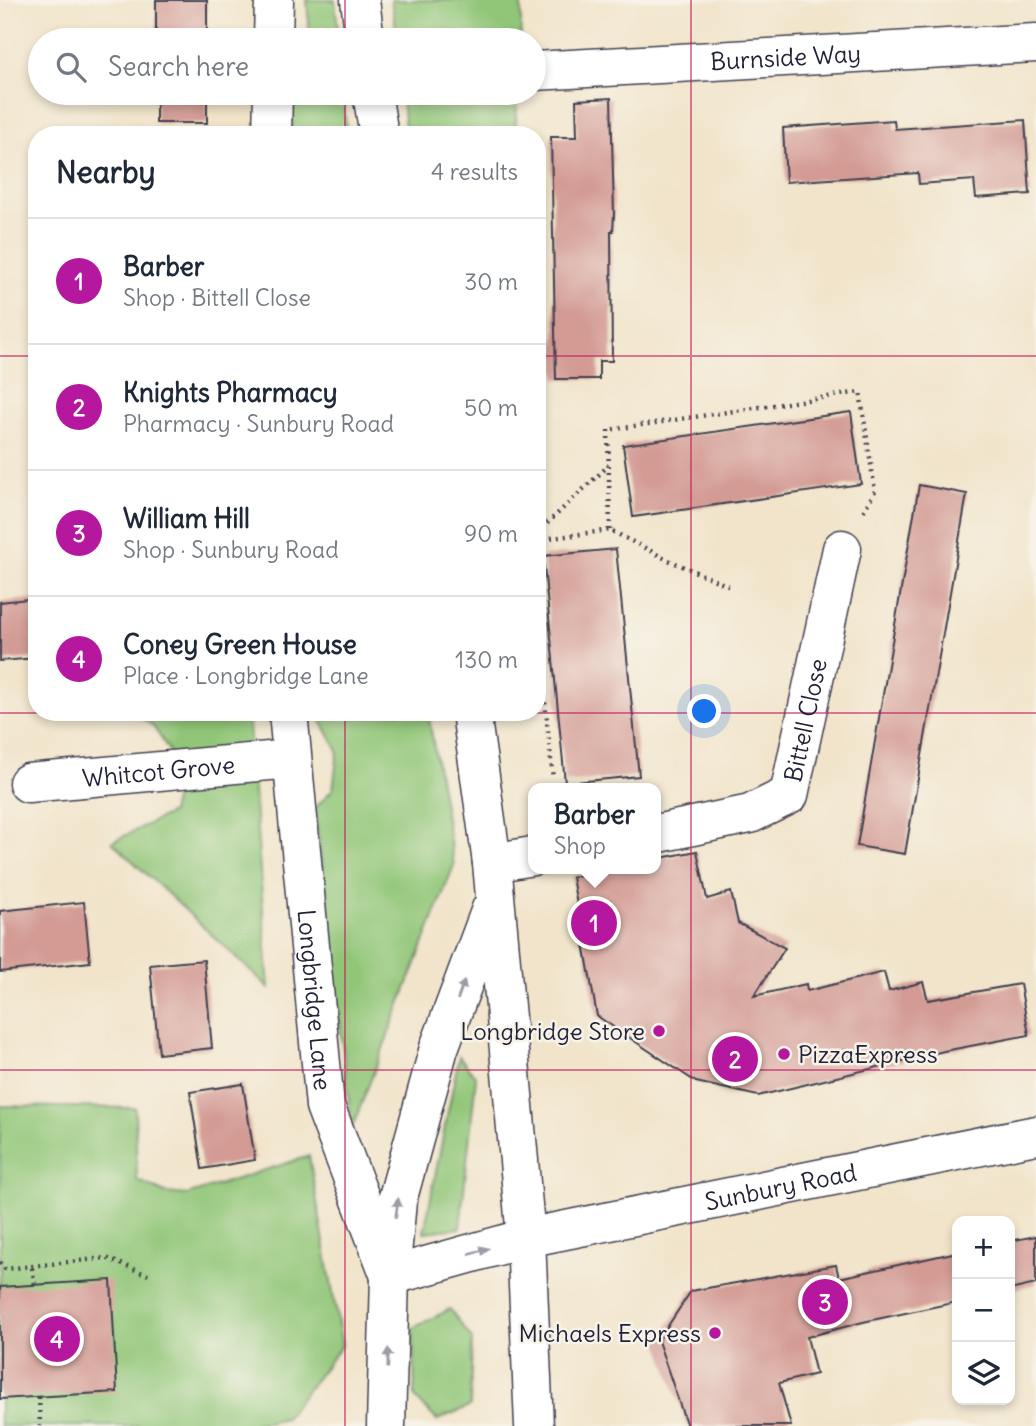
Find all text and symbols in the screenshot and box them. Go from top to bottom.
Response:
search box [28,28,546,105]
street label: Burnside Way [710,38,862,76]
icon: search [52,48,90,86]
text: Search here [108,50,249,83]
text: Nearby [56,153,156,191]
text: 4 results [431,157,518,186]
text: Barber [123,250,204,283]
text: 1 [74,267,84,296]
text: 30 m [464,267,518,296]
text: Shop · Bittell Close [123,283,311,312]
text: Knights Pharmacy [123,376,338,409]
text: 2 [73,393,85,422]
text: 50 m [464,393,518,422]
text: Pharmacy · Sunbury Road [123,409,394,438]
text: William Hill [123,502,250,535]
text: 3 [72,519,86,548]
text: 90 m [464,519,518,548]
text: Shop · Sunbury Road [123,535,339,564]
text: Coney Green House [123,628,357,661]
text: 4 [72,645,86,674]
text: 130 m [455,645,518,674]
street label: Bittell Close [777,656,833,784]
text: Place · Longbridge Lane [123,661,369,690]
your location [687,694,721,728]
street label: Whitcot Grove [81,749,236,793]
popup [528,783,661,874]
text: Barber [554,798,635,831]
text: Shop [554,831,606,860]
pin: 1 [571,897,617,949]
street label: Longbridge Lane [292,908,338,1092]
one-way arrow [456,979,467,1000]
place label: Longbridge Store [460,1016,645,1046]
marker: Longbridge Store [651,1023,667,1039]
pin: 2 [712,1033,758,1085]
place label: PizzaExpress [798,1039,938,1069]
marker: PizzaExpress [776,1046,792,1062]
street label: Sunbury Road [702,1157,859,1217]
one-way arrow [391,1197,402,1219]
map controls [952,1216,1015,1405]
button: + [952,1216,1015,1279]
one-way arrow [468,1245,490,1256]
pin: 3 [802,1276,848,1328]
button: − [952,1279,1015,1342]
pin: 4 [34,1313,80,1365]
place label: Michaels Express [518,1318,701,1348]
marker: Michaels Express [707,1325,723,1341]
button: layers [952,1342,1015,1405]
one-way arrow [382,1347,394,1369]

